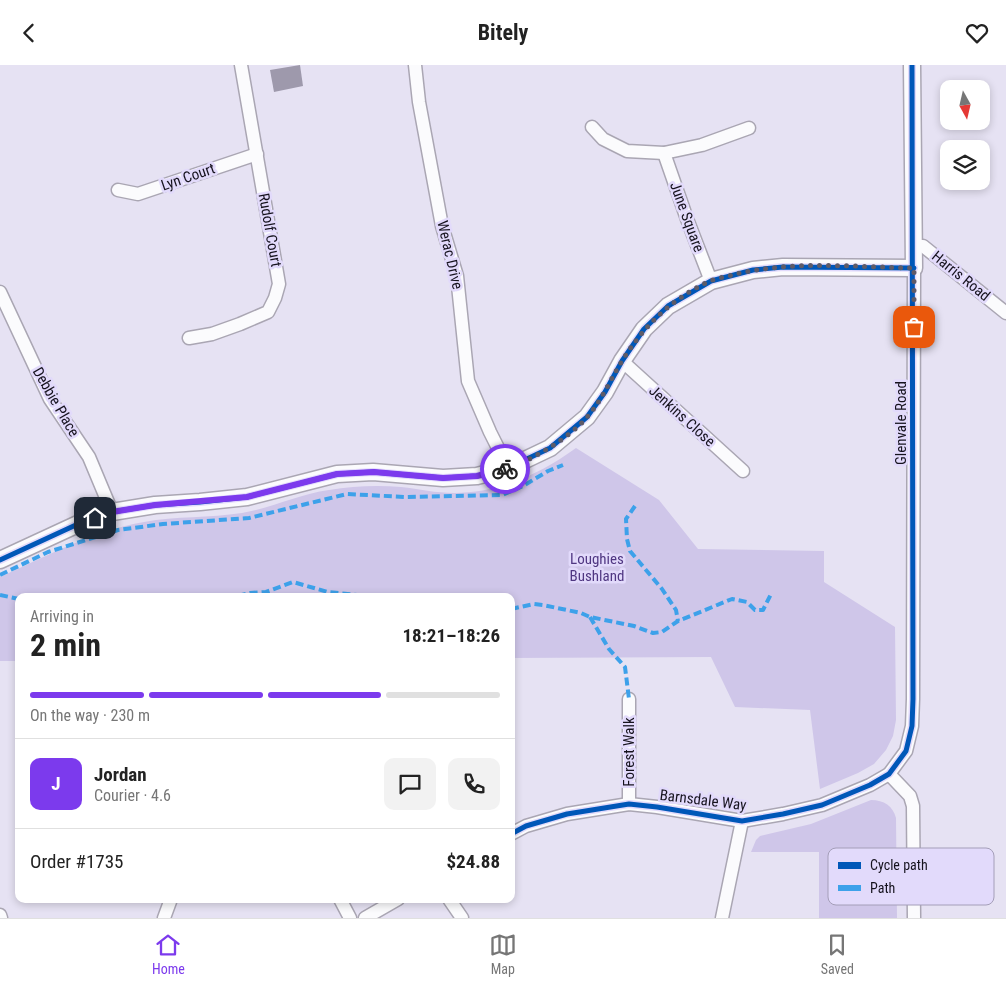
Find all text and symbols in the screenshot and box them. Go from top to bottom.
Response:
icon: back [15,19,43,47]
icon: heart [963,19,991,47]
text: Bitely [478,20,528,45]
north arrow [940,80,990,130]
map controls [940,80,990,190]
button: layers [940,140,990,190]
street label: Lyn Court [159,159,217,195]
street label: June Square [666,179,708,255]
street label: Rudolf Court [255,192,285,268]
street label: Werac Drive [433,219,467,291]
street label: Harris Road [928,247,994,305]
pin [893,306,935,348]
icon: bag [900,313,928,341]
street label: Debbie Place [29,364,83,440]
street label: Glenvale Road [892,381,910,465]
street label: Jenkins Close [645,382,719,450]
courier [480,444,530,494]
icon: bike [491,455,519,483]
pin [74,497,116,539]
icon: home [81,504,109,532]
park label: Loughies Bushland [570,550,624,585]
text: Arriving in [30,607,94,626]
text: 18:21–18:26 [402,624,500,647]
text: 2 min [30,626,101,664]
text: On the way · 230 m [30,706,150,725]
street label: Forest Walk [620,717,638,787]
button: chat [384,758,436,810]
button: phone [448,758,500,810]
text: Jordan [94,763,147,786]
text: J [51,772,61,795]
text: Courier · 4.6 [94,786,171,805]
street label: Barnsdale Way [659,786,747,814]
legend [828,848,994,905]
text: Order #1735 [30,850,123,873]
text: $24.88 [446,850,500,873]
text: Cycle path [870,857,928,873]
text: Path [870,880,895,896]
tab: Home [152,931,185,977]
tab: Map [489,931,517,977]
tab: Saved [821,931,854,977]

